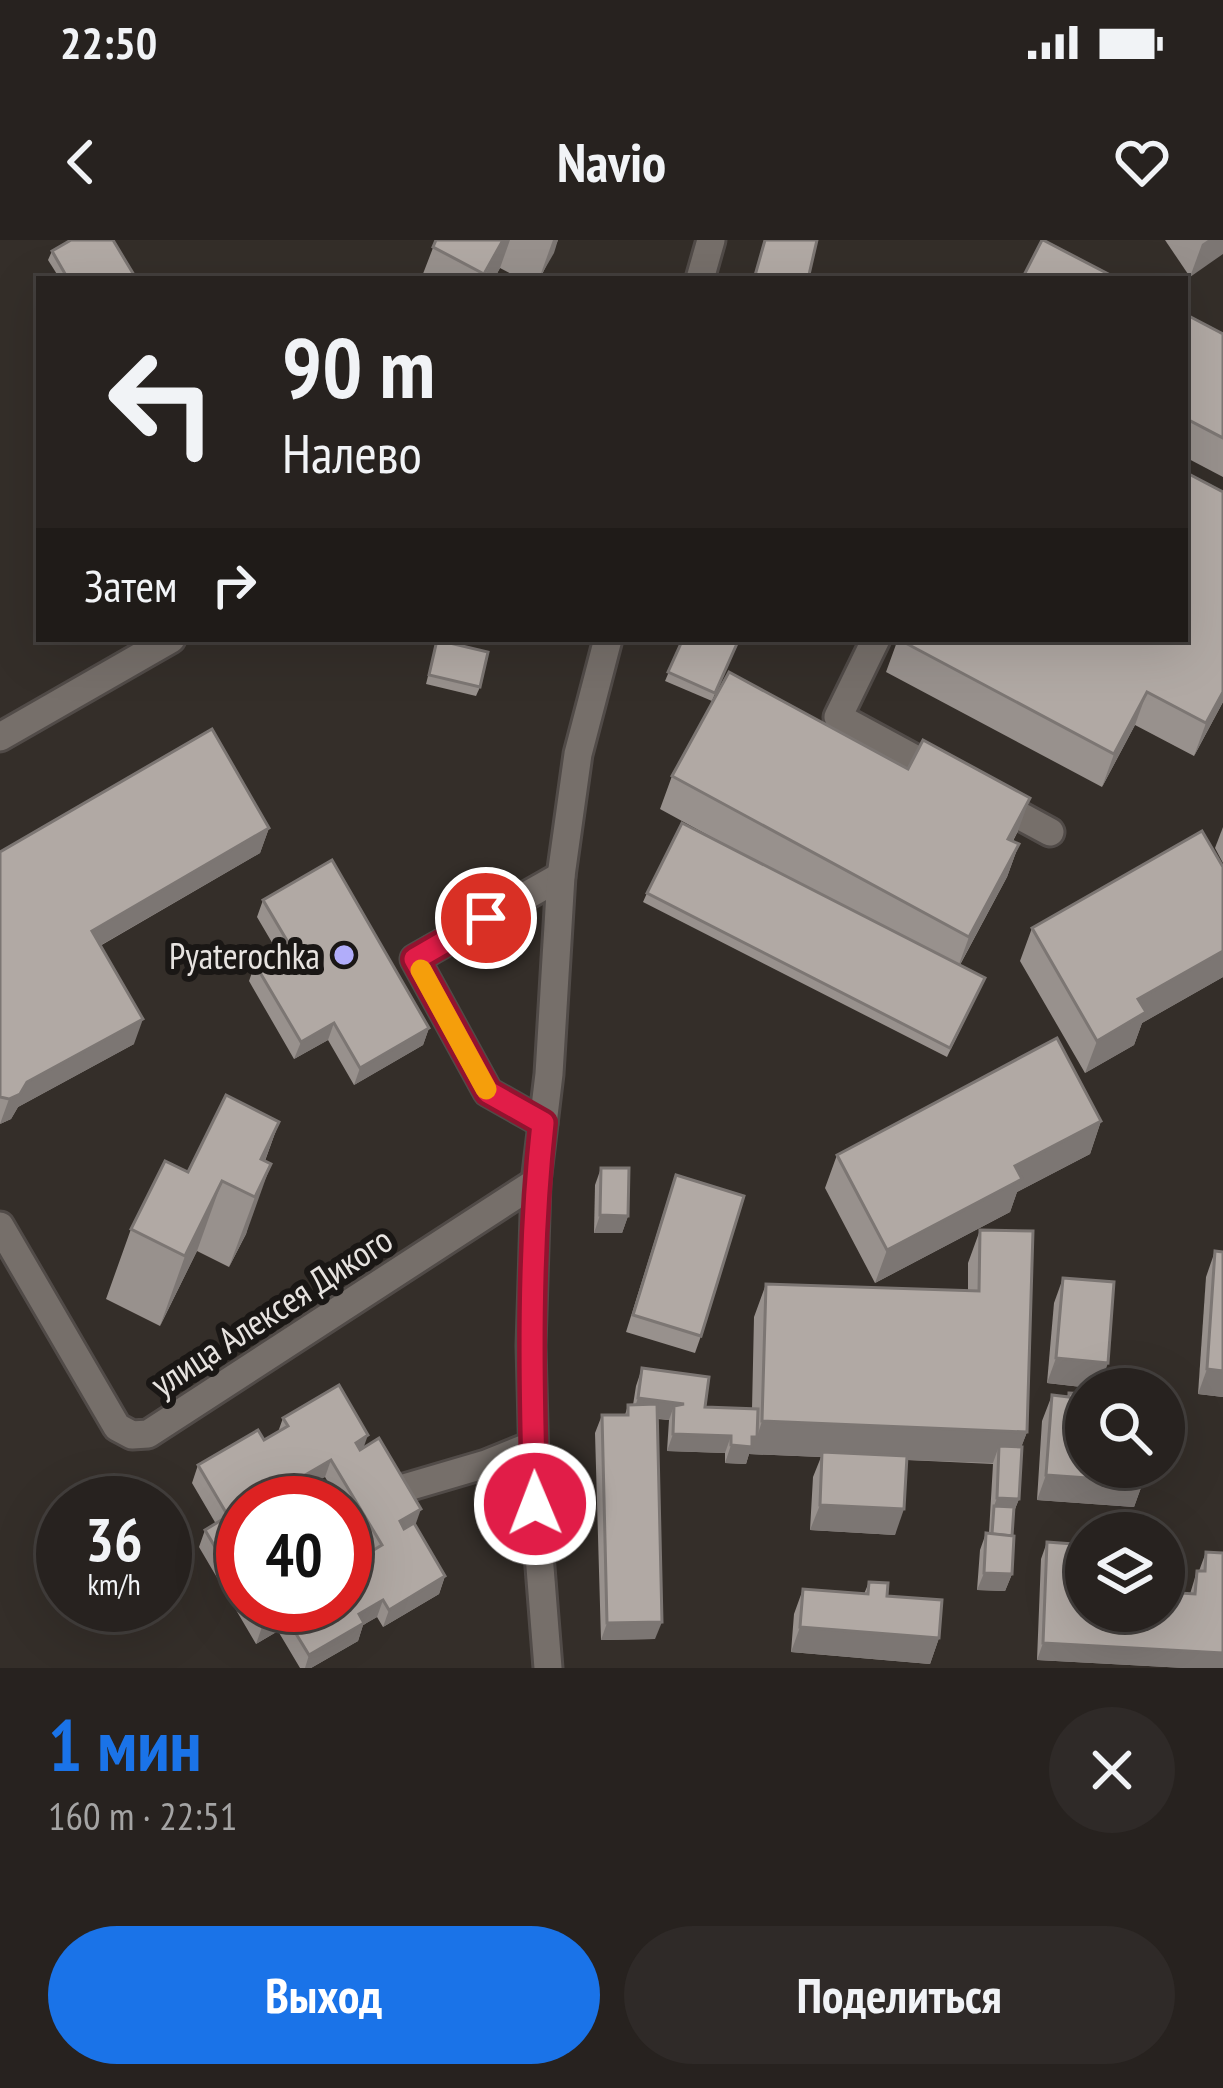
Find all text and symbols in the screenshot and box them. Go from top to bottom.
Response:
text: 22:50 [60,13,157,71]
text: Navio [557,127,666,197]
icon: back [48,129,114,195]
icon: heart [1109,129,1175,195]
text: 90 m [282,312,435,421]
icon: left [84,324,240,480]
text: Налево [282,418,422,488]
icon: right [201,552,267,618]
text: Затем [84,556,177,614]
pin [435,867,537,969]
icon: arrive [453,885,519,951]
place label: Pyaterochka [169,932,320,979]
marker: Pyaterochka [331,942,357,968]
street label: улица Алексея Дикого [141,1215,401,1407]
map controls [1065,1368,1185,1632]
button: search [1065,1368,1185,1488]
position arrow [472,1441,598,1567]
speed limit sign: 40 [216,1476,372,1632]
text: 36 [85,1500,143,1578]
button: layers [1065,1512,1185,1632]
text: km/h [87,1564,141,1603]
text: 1 мин [48,1698,202,1791]
button: close [1049,1707,1175,1833]
text: 160 m · 22:51 [48,1790,237,1841]
button: Выход [48,1926,600,2064]
button: Поделиться [624,1926,1175,2064]

